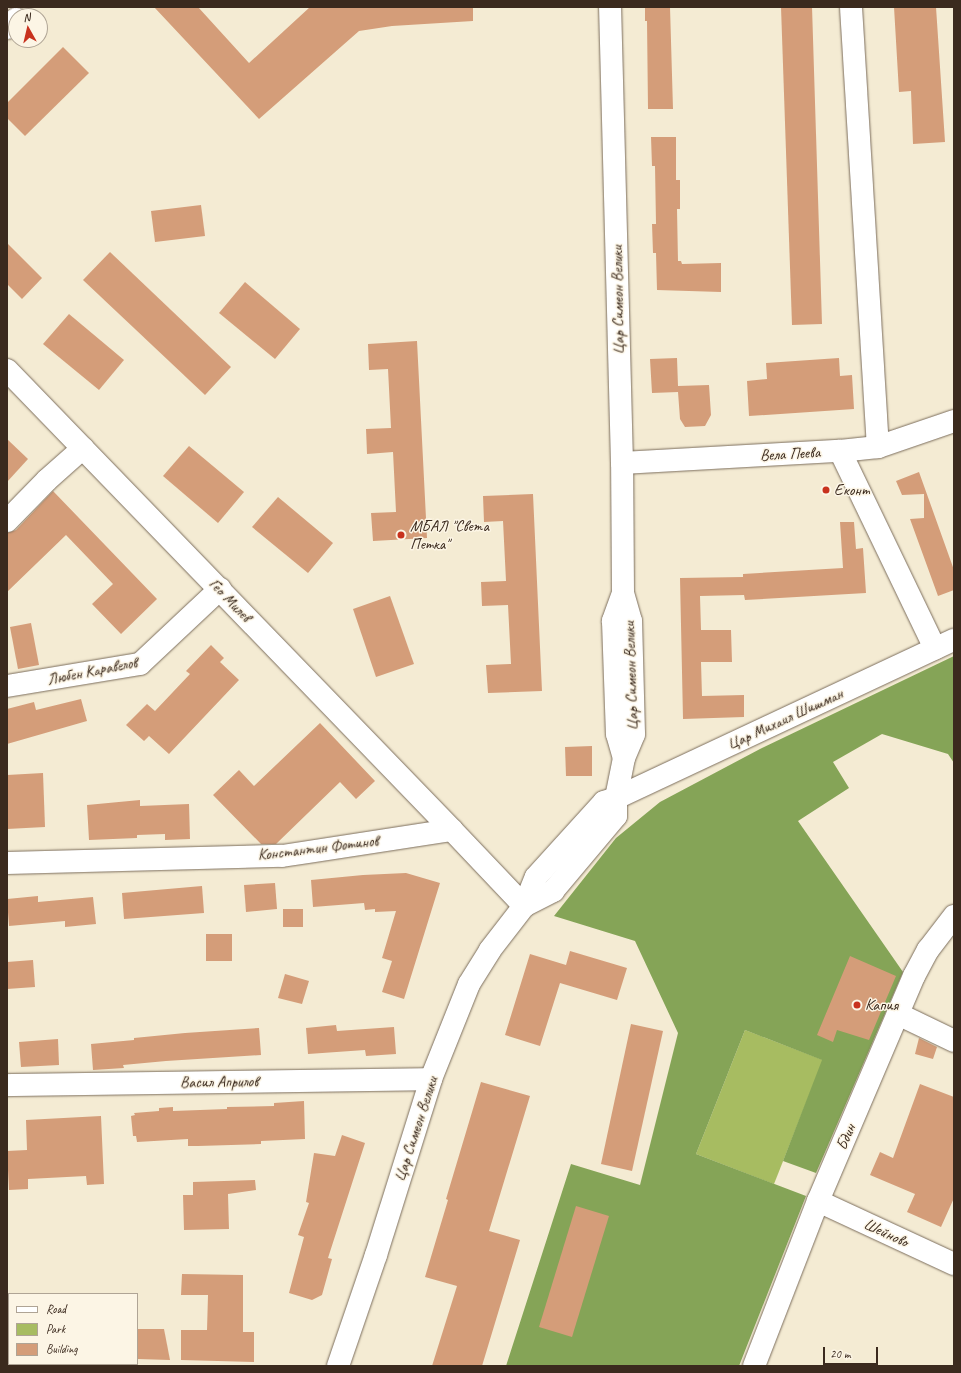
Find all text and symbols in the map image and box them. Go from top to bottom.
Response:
north arrow [8,8,48,48]
text: N [22,10,31,25]
street label: Цар Симеон Велики [607,246,629,354]
street label: Вела Пеева [759,443,821,465]
place label: Еконт [834,480,870,500]
marker: Еконт [821,485,831,495]
place label: МБАЛ "Света Петка" [410,516,489,554]
marker: МБАЛ "Света Петка" [395,529,407,541]
street label: Гео Милев [205,574,255,626]
street label: Цар Симеон Велики [620,622,642,730]
street label: Любен Каравелов [46,653,138,689]
street label: Цар Михаил Шишман [726,685,844,753]
street label: Константин Фотинов [257,831,379,865]
place label: Капия [865,995,898,1015]
marker: Капия [852,1000,862,1010]
street label: Васил Априлов [179,1072,259,1092]
street label: Цар Симеон Велики [390,1075,442,1183]
street label: Бдин [832,1121,860,1153]
street label: Шейново [861,1214,911,1252]
legend [8,1293,138,1365]
text: Road [46,1301,66,1317]
text: Park [46,1321,65,1337]
scale bar [825,1339,880,1365]
text: Building [46,1341,78,1357]
text: 20 m [830,1346,850,1362]

